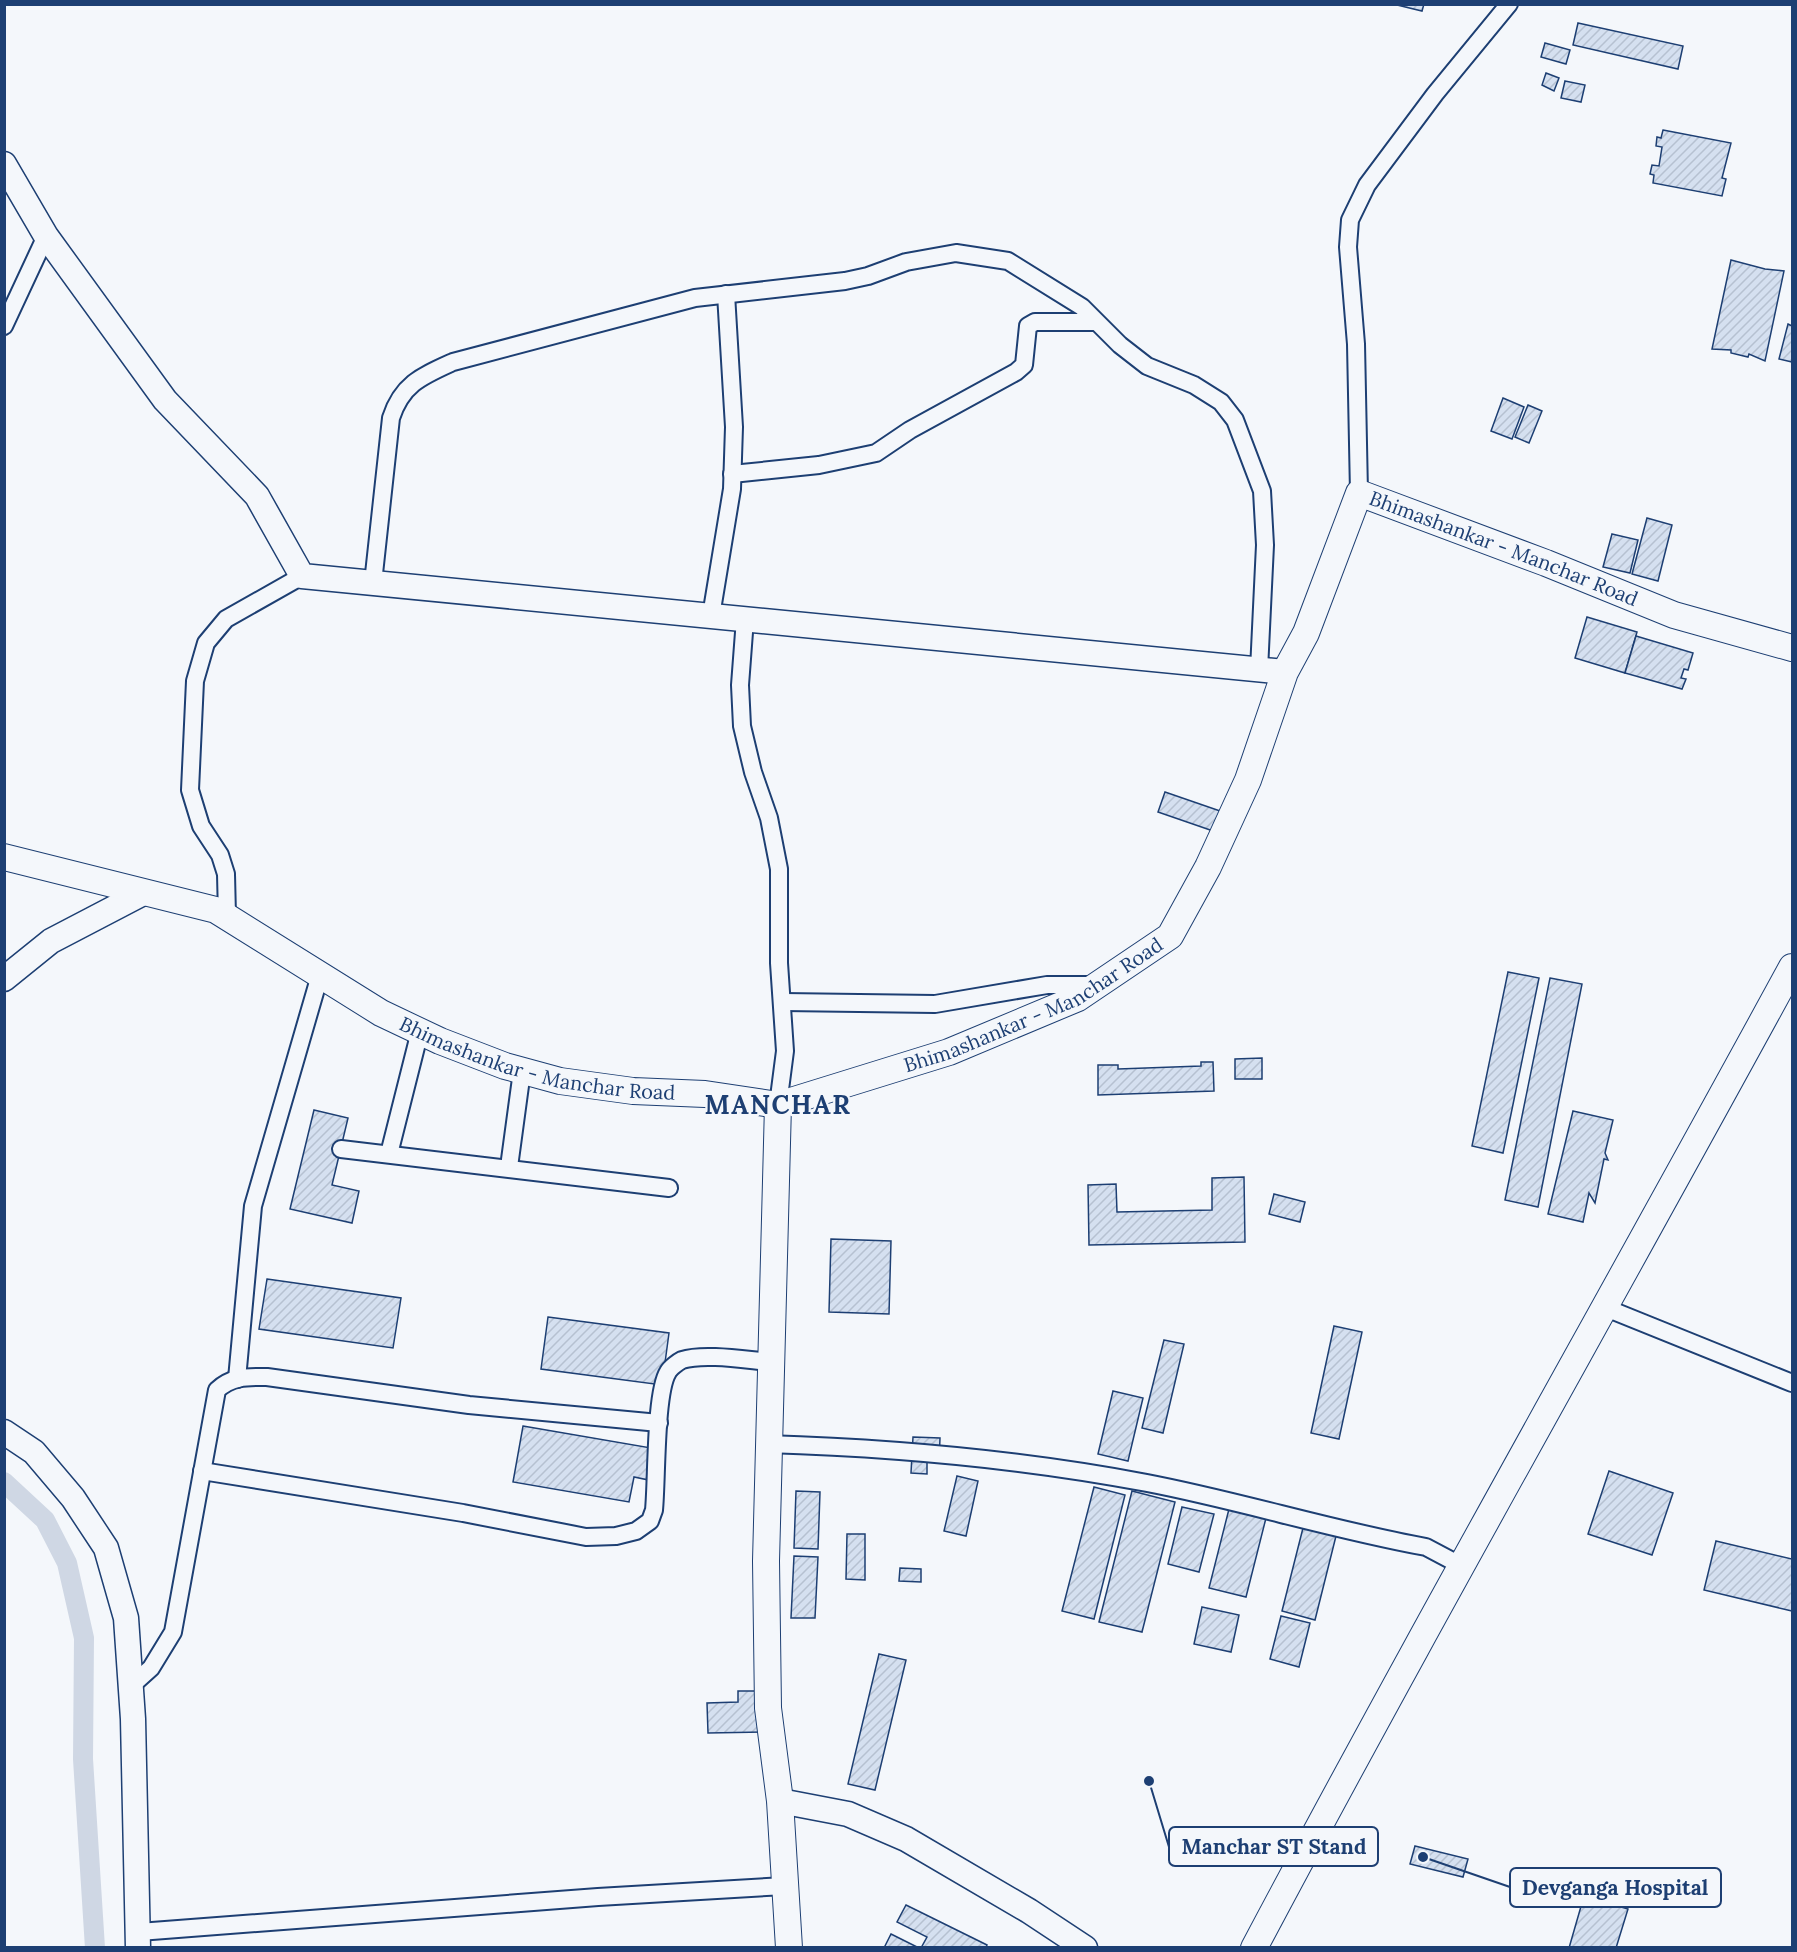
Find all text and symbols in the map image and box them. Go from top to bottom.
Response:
street label: Bhimashankar - Manchar Road [1366,485,1642,611]
street label: Bhimashankar - Manchar Road [901,932,1167,1077]
street label: Bhimashankar - Manchar Road [396,1011,676,1105]
district label: MANCHAR [704,1088,852,1121]
callout: Manchar ST Stand [1169,1827,1378,1866]
text: Manchar ST Stand [1182,1833,1366,1860]
callout: Devganga Hospital [1510,1868,1721,1907]
text: Devganga Hospital [1522,1874,1709,1901]

